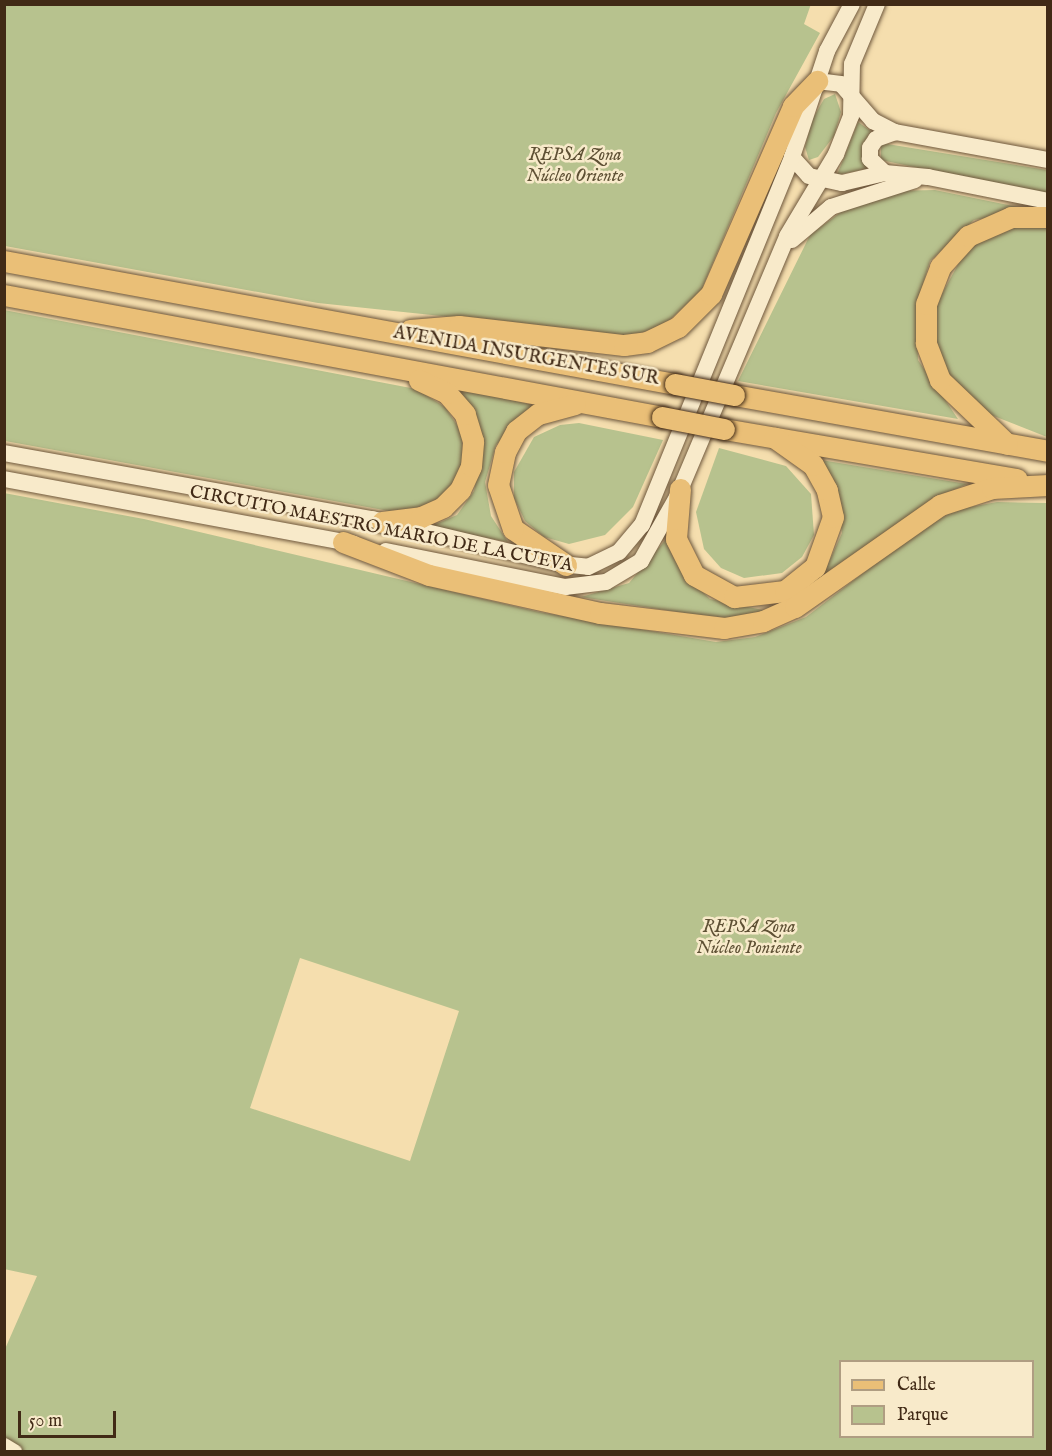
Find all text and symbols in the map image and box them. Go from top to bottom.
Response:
park label: REPSA Zona Núcleo Oriente [527,146,623,188]
street label: AVENIDA INSURGENTES SUR [392,323,660,391]
street label: CIRCUITO MAESTRO MARIO DE LA CUEVA [188,482,574,578]
park label: REPSA Zona Núcleo Poniente [696,918,802,960]
legend [839,1360,1034,1438]
text: Calle [897,1374,936,1397]
scale bar [21,1399,118,1437]
text: Parque [897,1404,948,1427]
text: 50 m [29,1410,62,1433]

